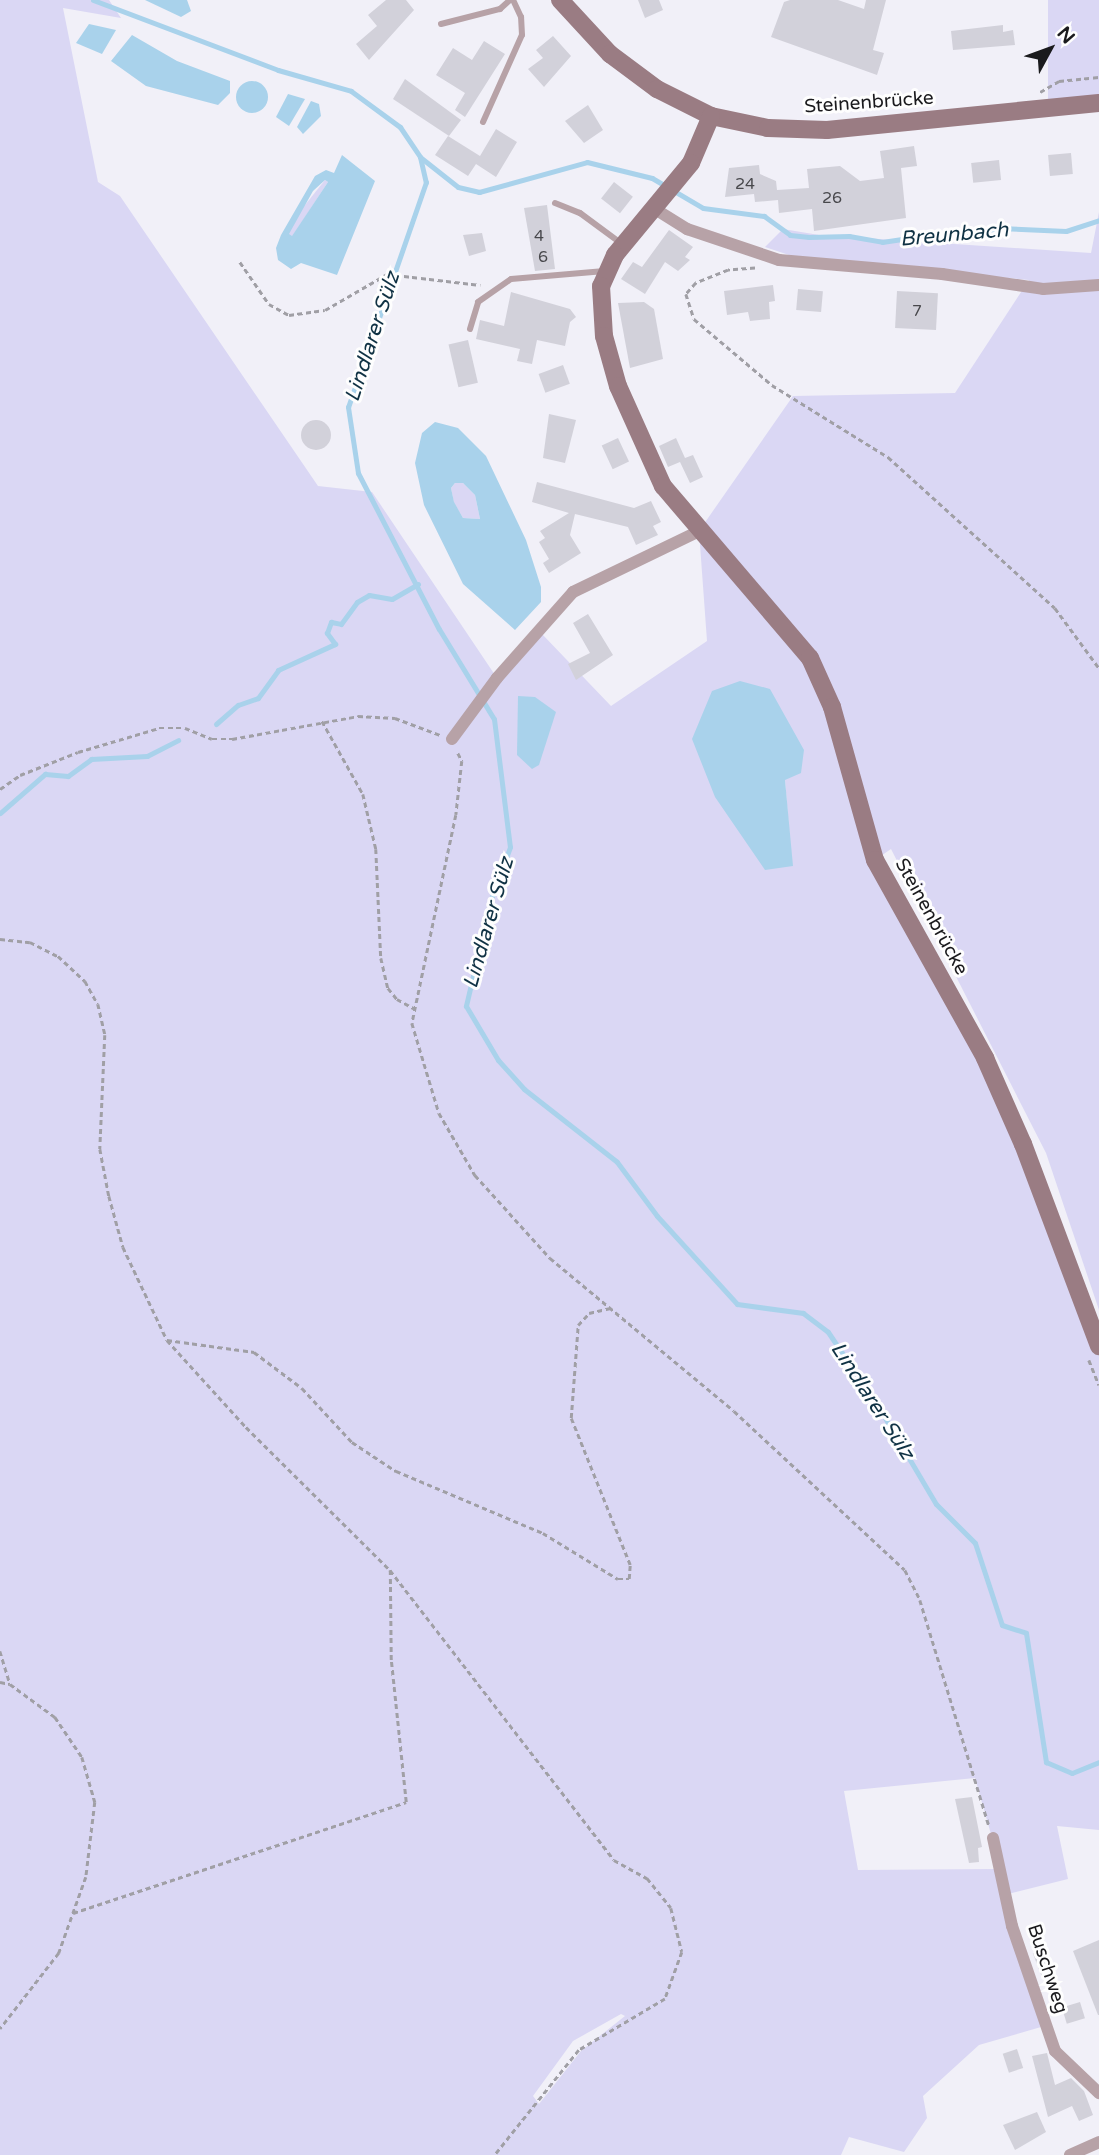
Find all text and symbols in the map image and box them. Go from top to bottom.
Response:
north arrow [1015,14,1085,84]
text: N [1053,22,1079,48]
street label: Steinenbrücke [804,87,934,119]
house number: 24 [735,174,755,194]
house number: 26 [822,188,842,208]
water label: Breunbach [899,218,1009,252]
house number: 4 [534,226,544,246]
house number: 6 [538,247,548,267]
water label: Lindlarer Sülz [340,269,406,405]
house number: 7 [912,301,922,321]
water label: Lindlarer Sülz [458,855,520,991]
street label: Steinenbrücke [890,855,972,979]
water label: Lindlarer Sülz [825,1338,919,1464]
street label: Buschweg [1022,1921,1072,2017]

